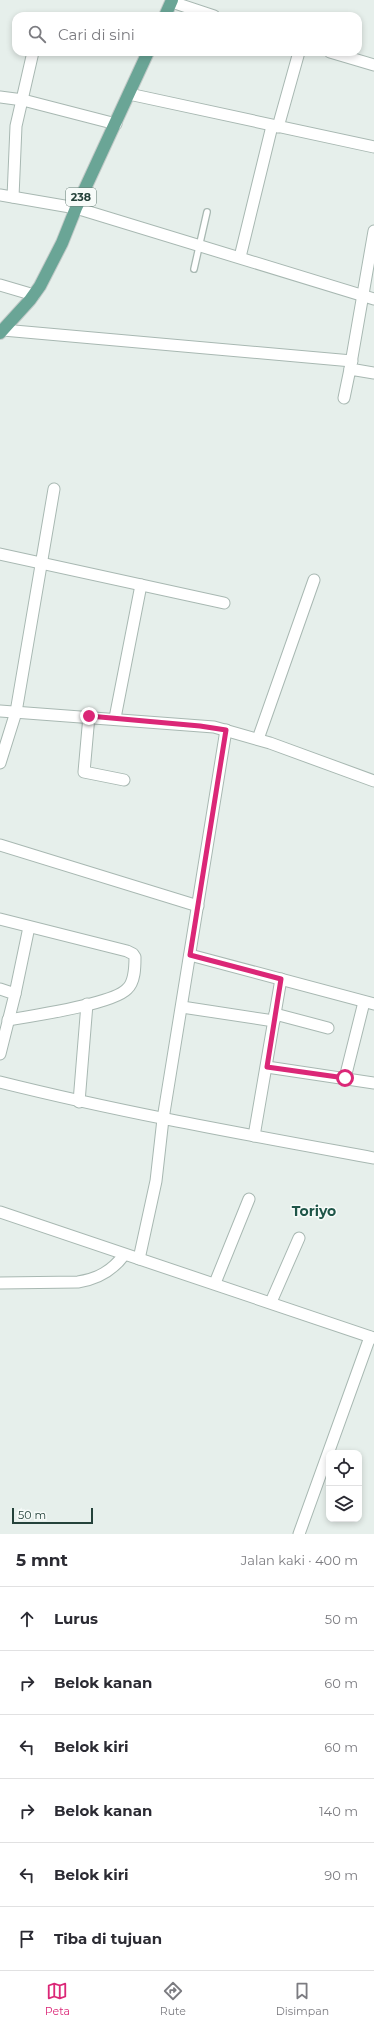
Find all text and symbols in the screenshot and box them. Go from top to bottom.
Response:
search box [12,12,362,56]
icon: search [26,23,48,45]
text: Cari di sini [58,25,135,44]
road number: 238 [66,188,96,206]
route end [80,707,98,725]
route start [336,1069,354,1087]
district label: Toriyo [292,1202,336,1220]
map controls [326,1450,362,1522]
button: locate [326,1450,362,1486]
button: layers [326,1486,362,1522]
scale bar [12,1506,93,1525]
text: 50 m [18,1508,46,1522]
text: 5 mnt [16,1550,68,1570]
text: Jalan kaki · 400 m [241,1552,358,1568]
icon: ahead [16,1608,38,1630]
text: Lurus [54,1609,98,1628]
text: 50 m [325,1611,358,1627]
icon: right [16,1672,38,1694]
text: Belok kanan [54,1673,152,1692]
text: 60 m [324,1675,358,1691]
icon: left [16,1736,38,1758]
text: Belok kiri [54,1737,129,1756]
text: 60 m [324,1739,358,1755]
icon: right [16,1800,38,1822]
text: Belok kanan [54,1801,152,1820]
text: 140 m [319,1803,358,1819]
icon: left [16,1864,38,1886]
text: Belok kiri [54,1865,129,1884]
text: 90 m [324,1867,358,1883]
icon: arrive [16,1928,38,1950]
text: Tiba di tujuan [54,1929,162,1948]
tab: Peta [45,1980,70,2018]
tab: Rute [160,1980,186,2018]
tab: Disimpan [276,1980,329,2018]

